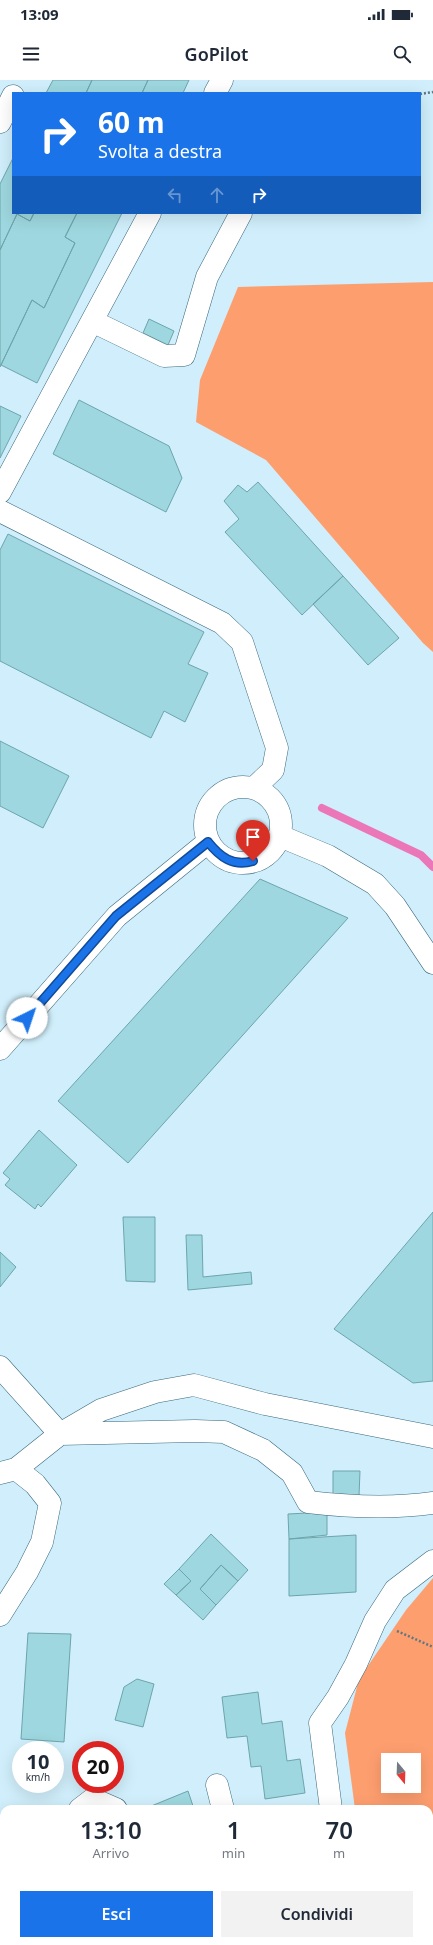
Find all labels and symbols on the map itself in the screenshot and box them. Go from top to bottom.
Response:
pin [236,820,270,861]
position arrow [6,997,48,1039]
speed limit sign: 20 [72,1741,124,1793]
north arrow [381,1753,421,1793]

